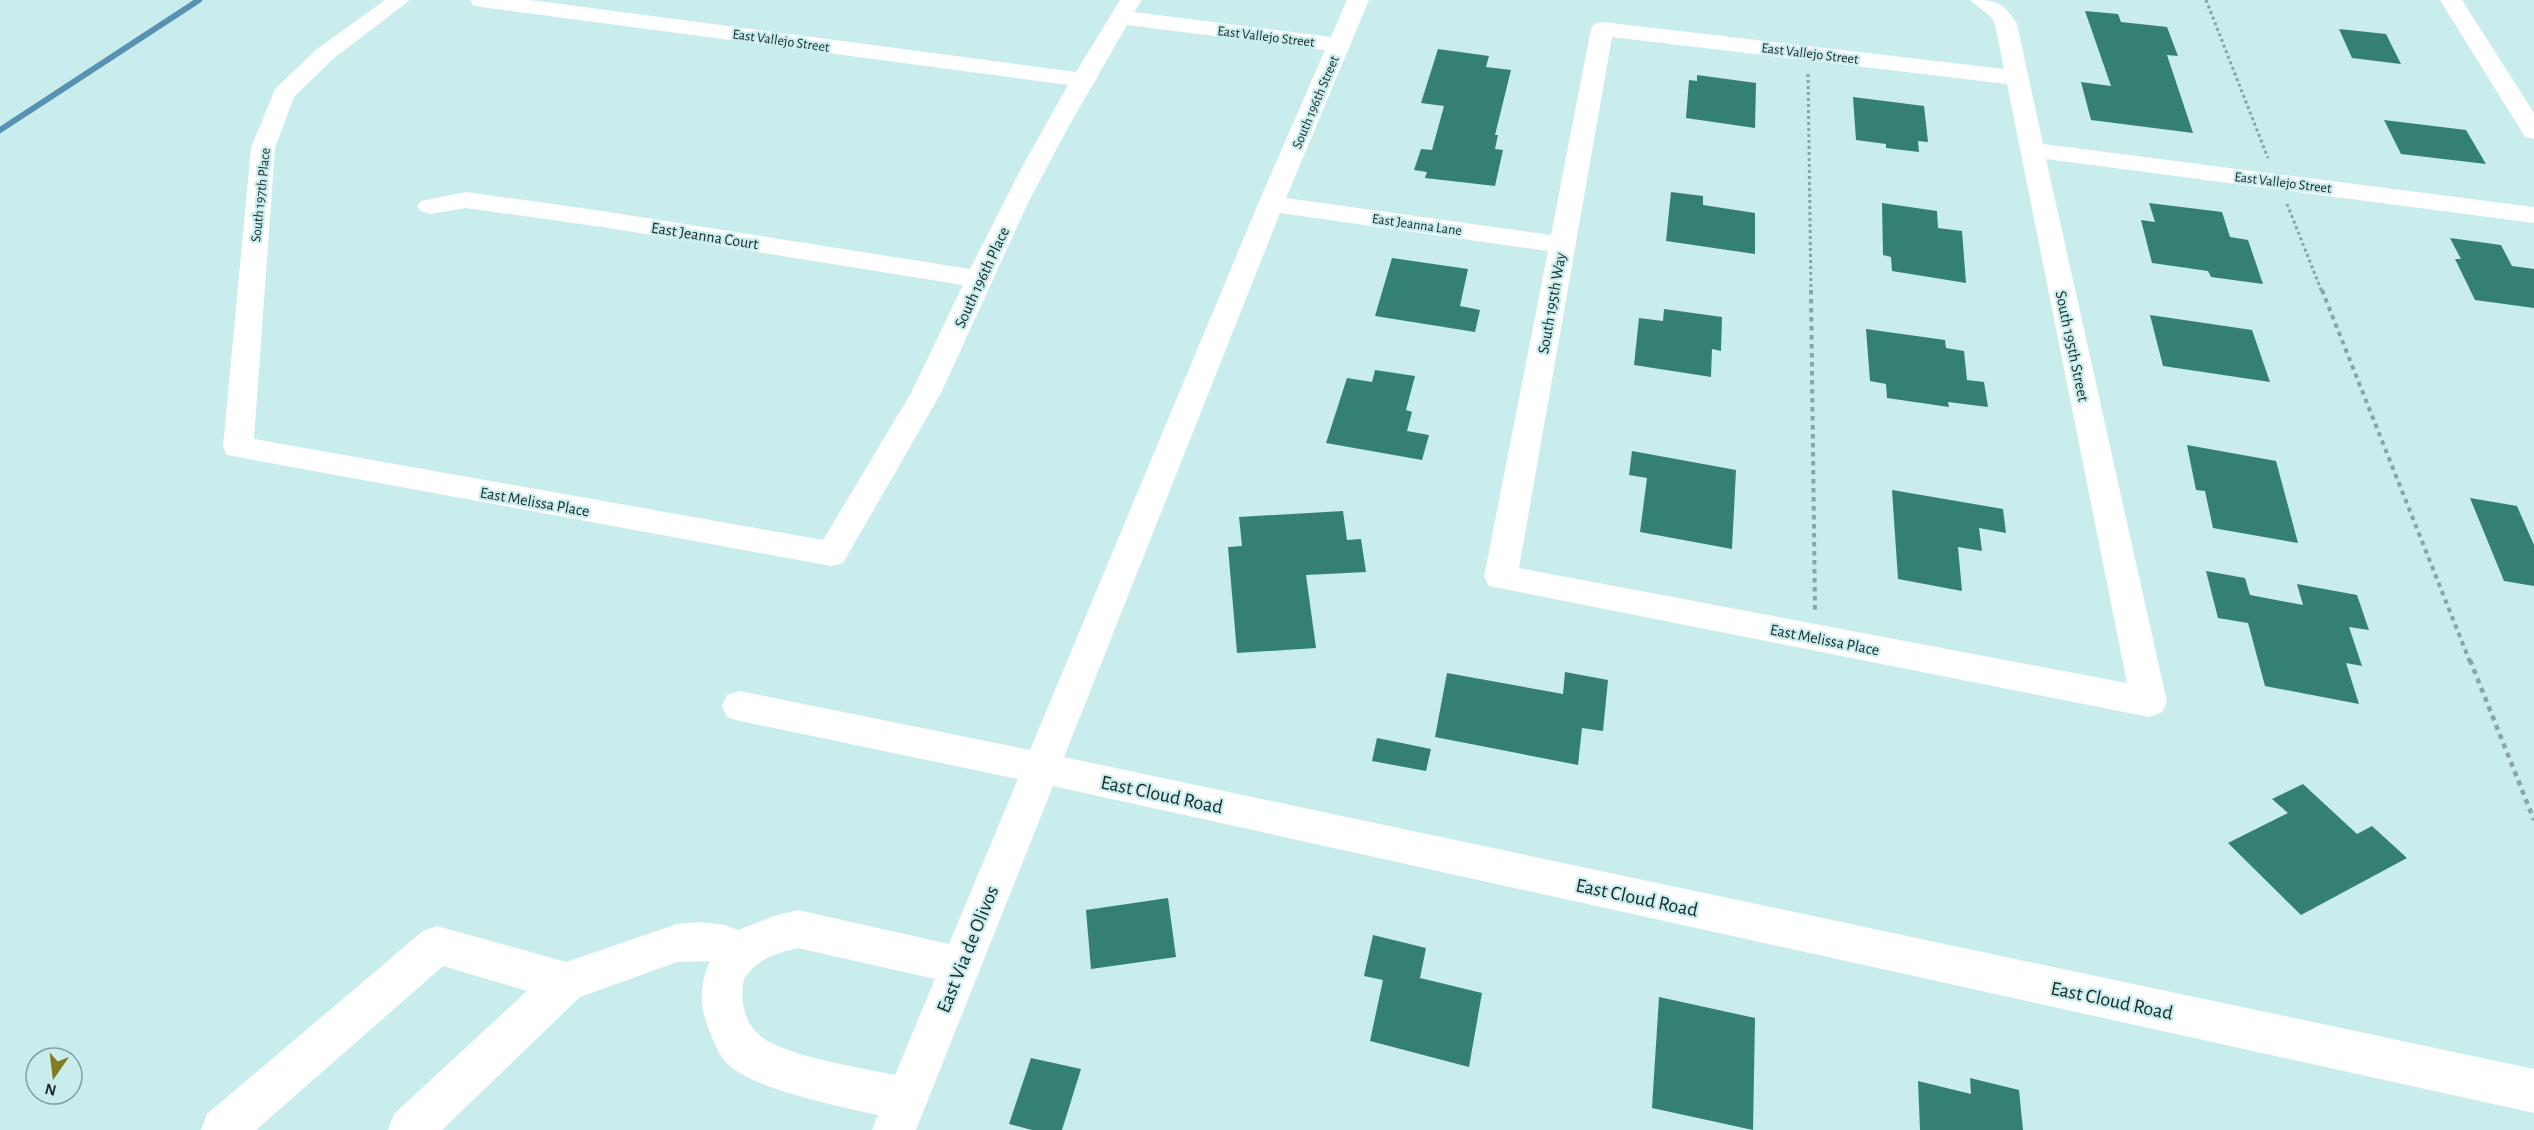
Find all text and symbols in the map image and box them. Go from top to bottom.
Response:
street label: East Vallejo Street [1217,24,1316,50]
street label: East Vallejo Street [731,27,831,55]
street label: East Vallejo Street [1761,41,1860,67]
street label: South 196th Street [1290,53,1342,151]
street label: South 197th Place [249,147,273,243]
street label: East Vallejo Street [2234,170,2333,196]
street label: East Jeanna Lane [1371,212,1463,238]
street label: East Jeanna Court [650,220,760,252]
street label: South 196th Place [952,225,1012,330]
street label: South 195th Way [1535,251,1570,355]
street label: South 195th Street [2052,289,2092,403]
street label: East Melissa Place [479,484,591,520]
street label: East Melissa Place [1769,622,1881,658]
street label: East Cloud Road [1099,772,1225,818]
street label: East Cloud Road [1574,875,1700,921]
street label: East Via de Olivos [933,883,1002,1016]
street label: East Cloud Road [2049,978,2175,1024]
north arrow [24,1046,84,1106]
text: N [43,1080,58,1099]

